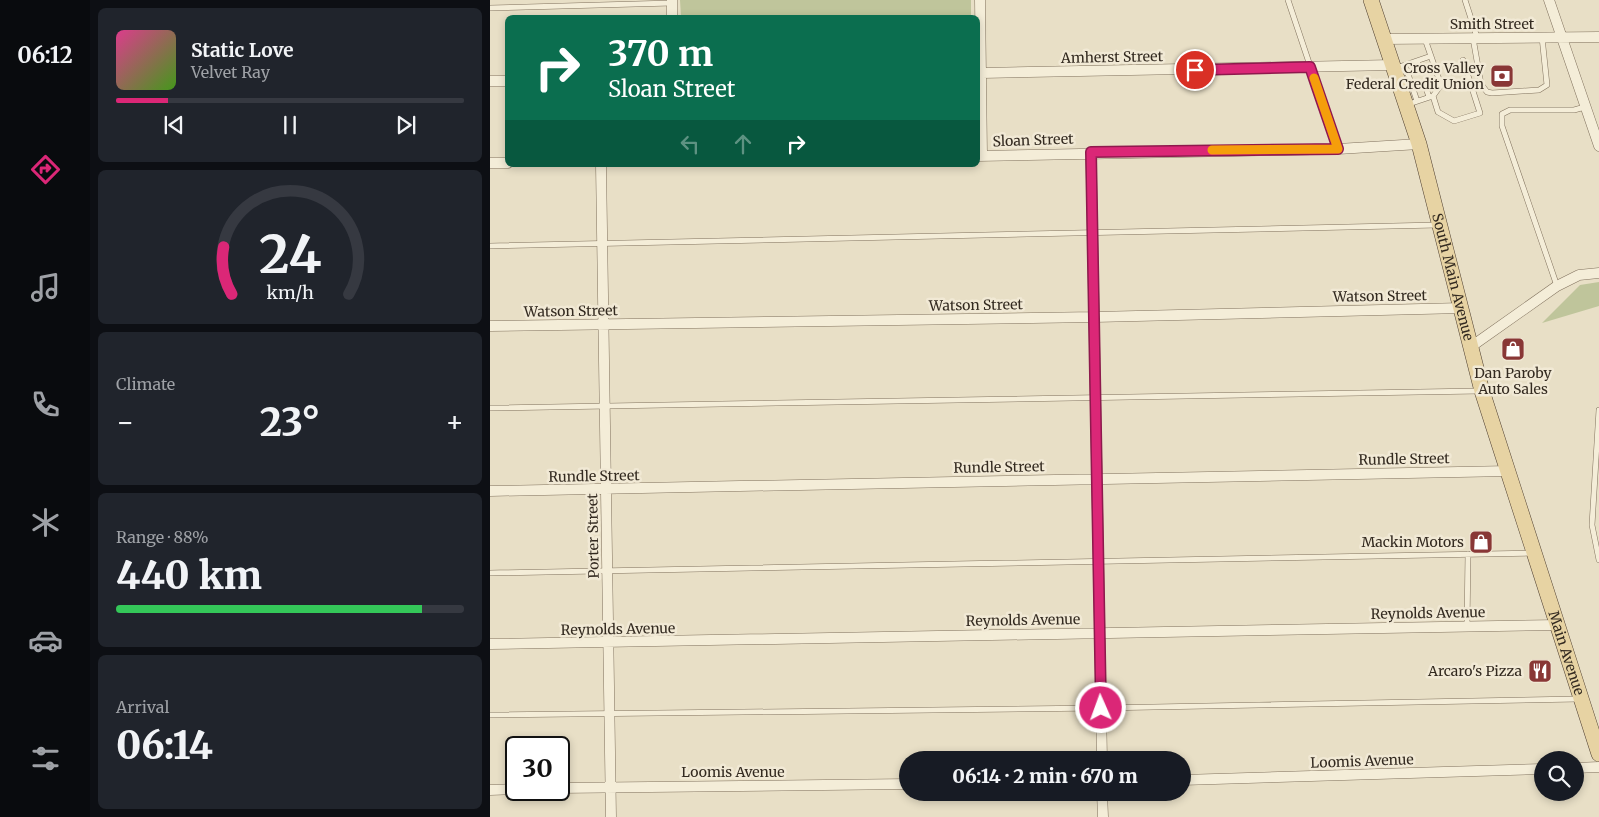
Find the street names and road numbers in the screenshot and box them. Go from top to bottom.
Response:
street label: Smith Street [1450,15,1535,33]
street label: Amherst Street [1060,47,1164,67]
street label: Sloan Street [992,130,1074,150]
street label: South Main Avenue [1428,211,1478,343]
street label: Watson Street [1332,286,1428,306]
street label: Watson Street [928,295,1024,315]
street label: Watson Street [523,301,619,321]
street label: Rundle Street [1358,449,1450,469]
street label: Rundle Street [953,457,1045,477]
street label: Rundle Street [548,466,640,486]
street label: Porter Street [583,493,603,579]
street label: Reynolds Avenue [1371,603,1485,623]
street label: Main Avenue [1544,608,1588,698]
street label: Reynolds Avenue [966,610,1080,630]
street label: Reynolds Avenue [561,619,675,639]
street label: Loomis Avenue [1310,750,1414,772]
street label: Loomis Avenue [681,763,785,781]

